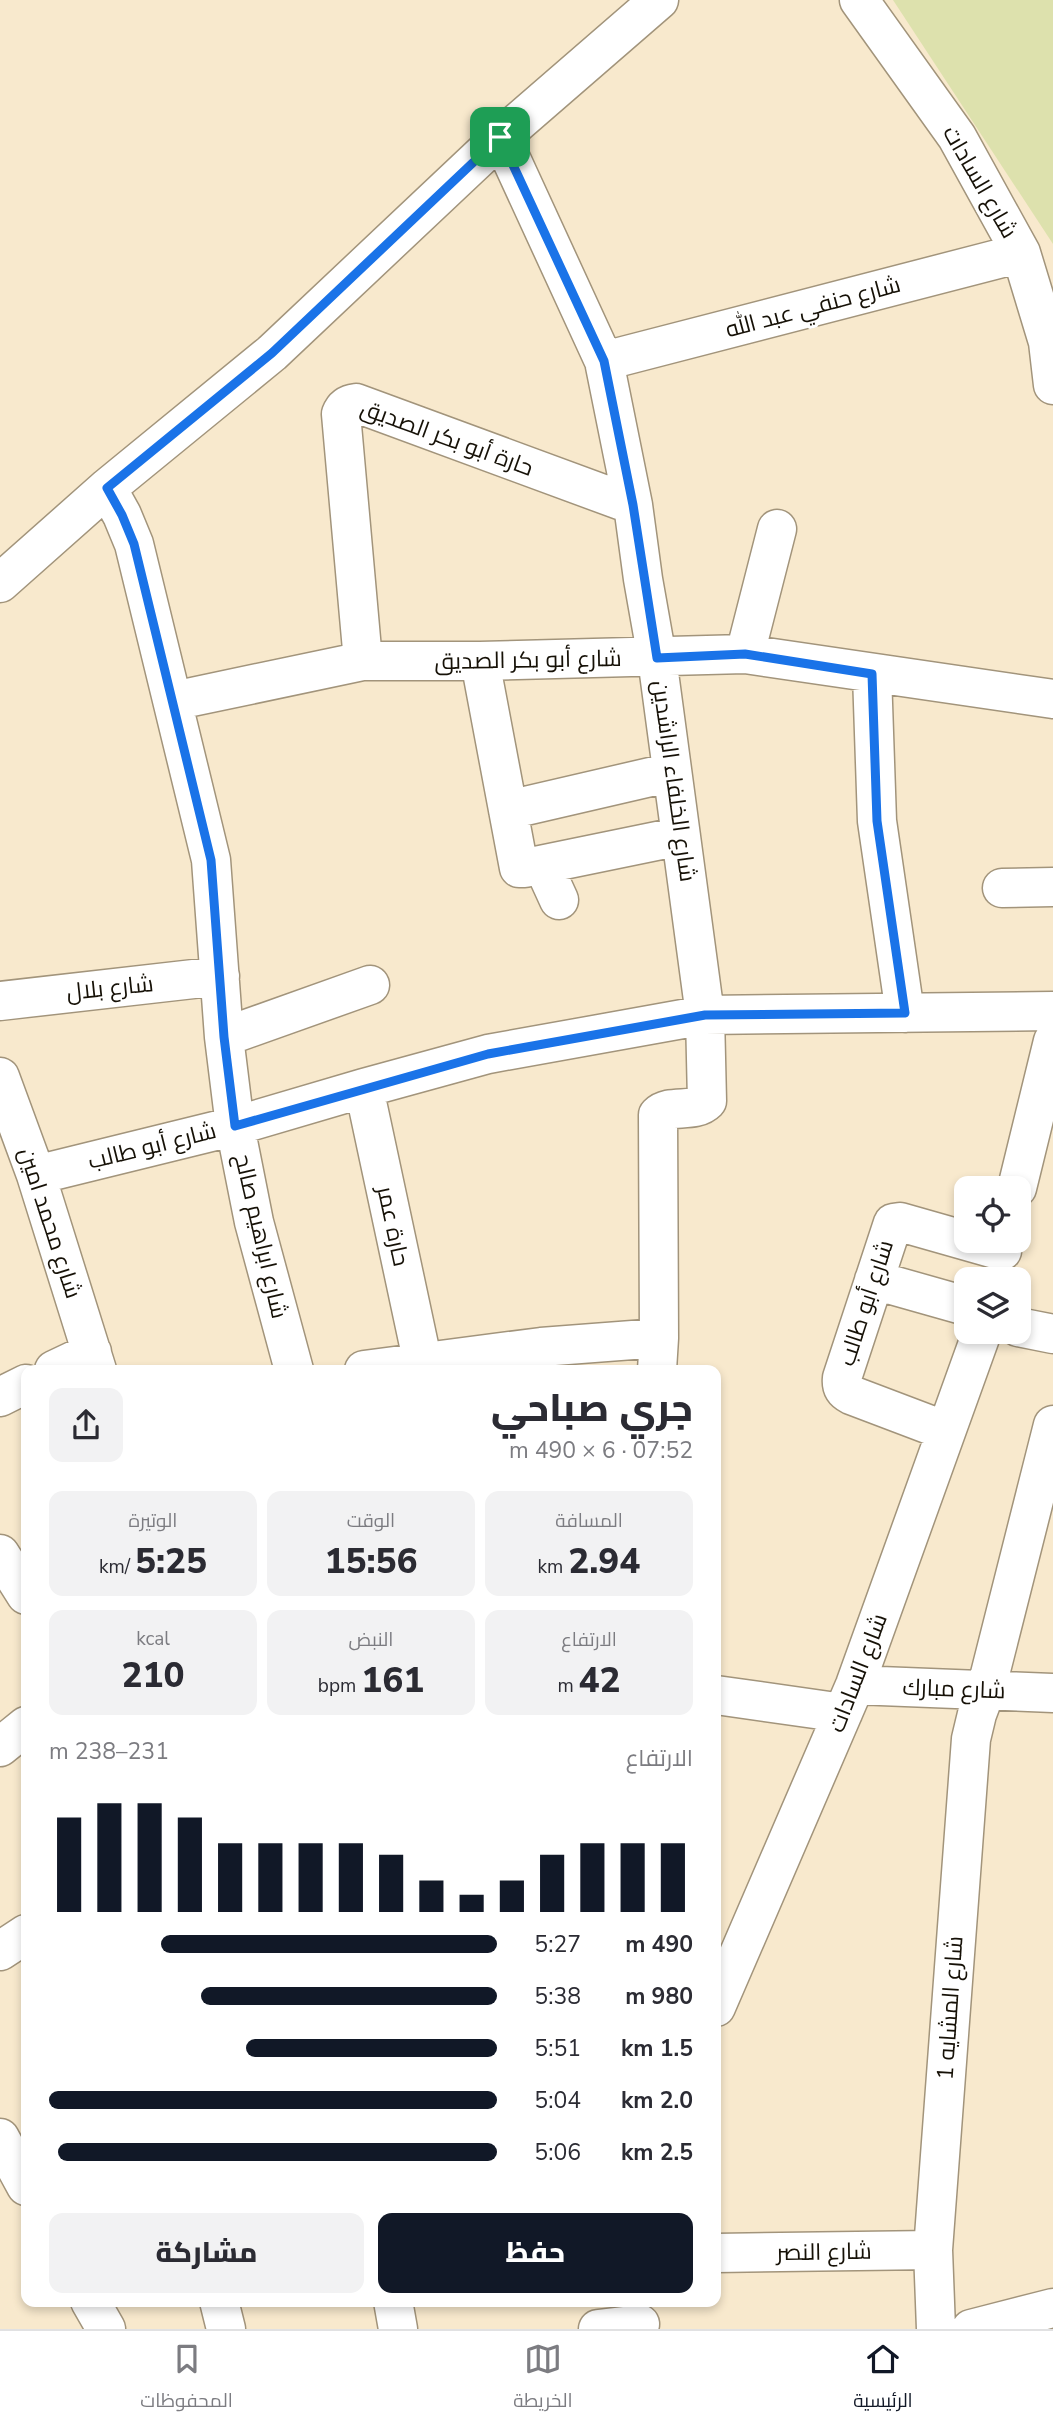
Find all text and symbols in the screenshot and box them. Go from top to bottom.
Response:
pin [470,107,530,167]
icon: arrive [481,118,519,156]
street label: شارع السادات [935,120,1025,244]
street label: شارع حنفي عبد الله [722,269,904,347]
street label: حارة أبو بكر الصديق [356,392,538,484]
street label: شارع أبو بكر الصديق [434,643,622,677]
street label: شارع الخلفاء الراشدين [645,678,703,884]
street label: شارع بلال [65,968,155,1008]
street label: شارع أبو طالب [85,1115,219,1177]
street label: شارع محمد امين [11,1144,89,1302]
street label: شارع ابراهيم صالح [227,1150,295,1322]
map controls [954,1176,1031,1344]
button: locate [954,1176,1031,1253]
street label: حارة عمر [369,1181,417,1269]
street label: شارع أبو طالب [831,1236,901,1370]
button: layers [954,1267,1031,1344]
text: جري صباحي [491,1383,693,1434]
button: share [49,1388,123,1462]
text: 07:52 · 6 × 490 m [509,1435,693,1466]
text: الوتيرة [129,1508,177,1534]
text: الوقت [347,1508,395,1534]
text: المسافة [555,1508,623,1534]
text: 5:25 [135,1538,207,1585]
text: 15:56 [324,1538,418,1585]
text: 2.94 [568,1538,640,1585]
text: /km [99,1554,135,1580]
text: km [538,1554,568,1580]
street label: شارع السادات [821,1609,895,1737]
text: kcal [136,1626,170,1652]
text: النبض [349,1627,393,1653]
text: الارتفاع [561,1627,617,1653]
text: 210 [121,1652,185,1699]
text: 161 [361,1657,424,1704]
text: 42 [579,1657,621,1704]
street label: شارع مبارك [902,1672,1006,1706]
text: bpm [318,1673,361,1699]
text: m [557,1673,579,1699]
text: 231–238 m [49,1736,169,1767]
text: الارتفاع [626,1743,693,1774]
text: 5:27 [534,1929,581,1960]
text: 490 m [625,1929,693,1960]
street label: شارع المشايه 1 [930,1935,970,2081]
text: 5:38 [534,1981,581,2012]
text: 980 m [625,1981,693,2012]
text: 5:51 [534,2033,581,2064]
text: 1.5 km [621,2033,693,2064]
text: 5:04 [534,2085,581,2116]
text: 2.0 km [621,2085,693,2116]
text: 5:06 [534,2137,581,2168]
text: 2.5 km [621,2137,693,2168]
button: مشاركة [49,2213,364,2293]
button: حفظ [378,2213,693,2293]
street label: شارع النصر [774,2236,872,2268]
tab: المحفوظات [140,2340,233,2418]
tab: الخريطة [513,2340,573,2418]
tab: الرئيسية [853,2340,913,2418]

